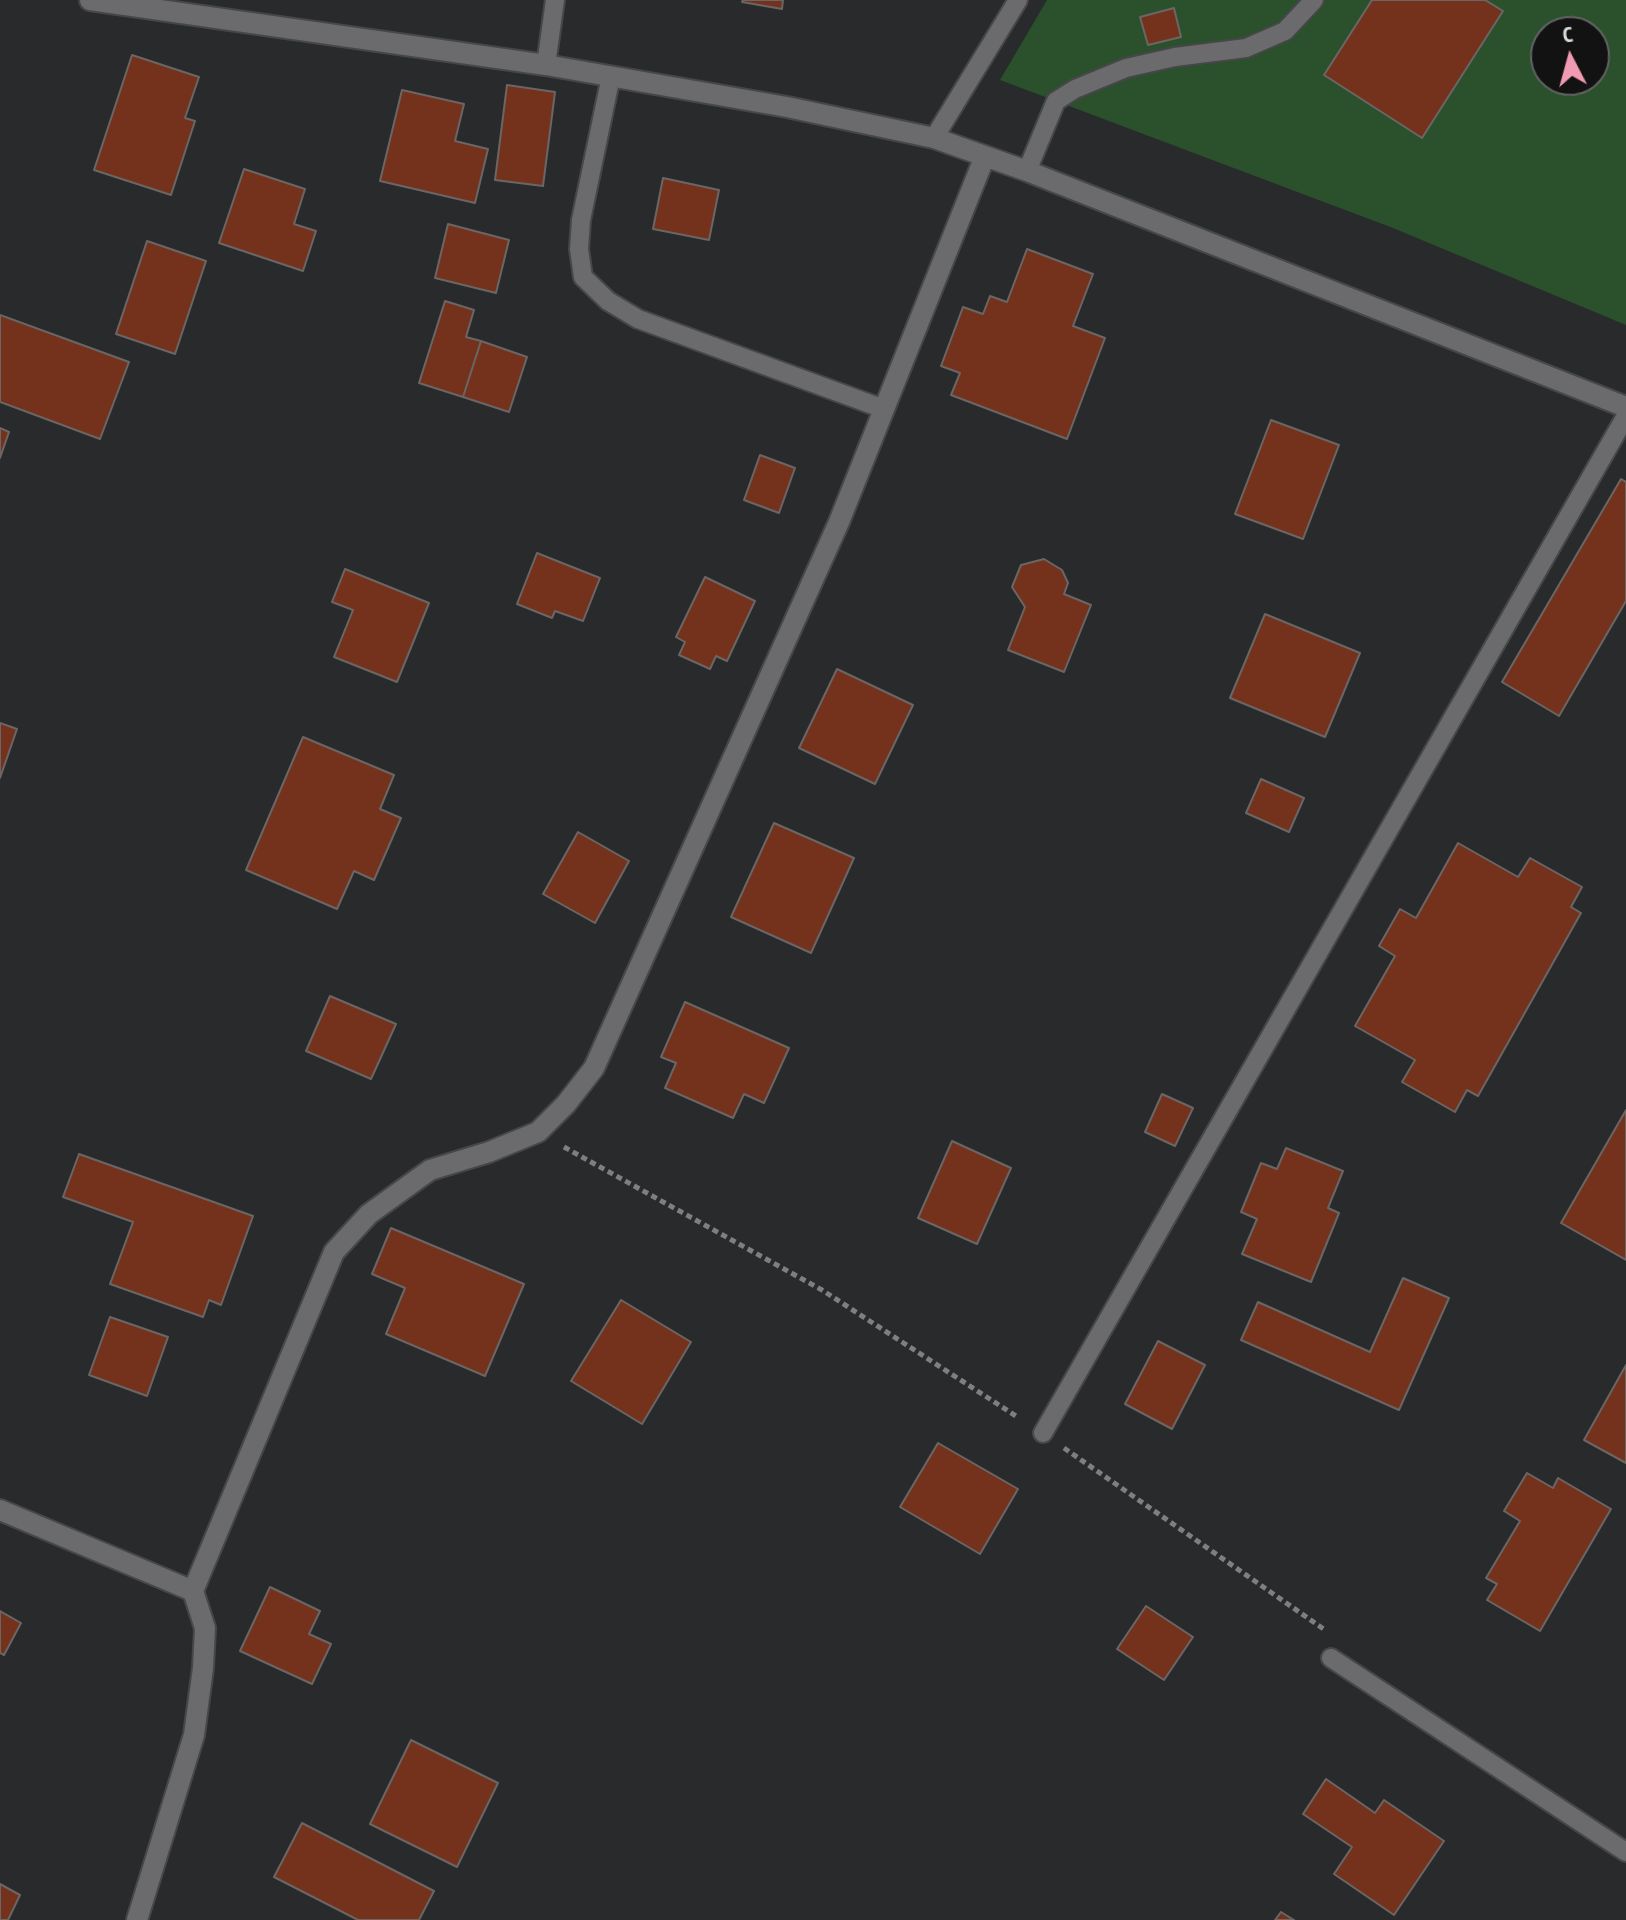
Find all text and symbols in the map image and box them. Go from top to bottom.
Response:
north arrow [1530,16,1610,96]
text: С [1561,20,1574,49]

